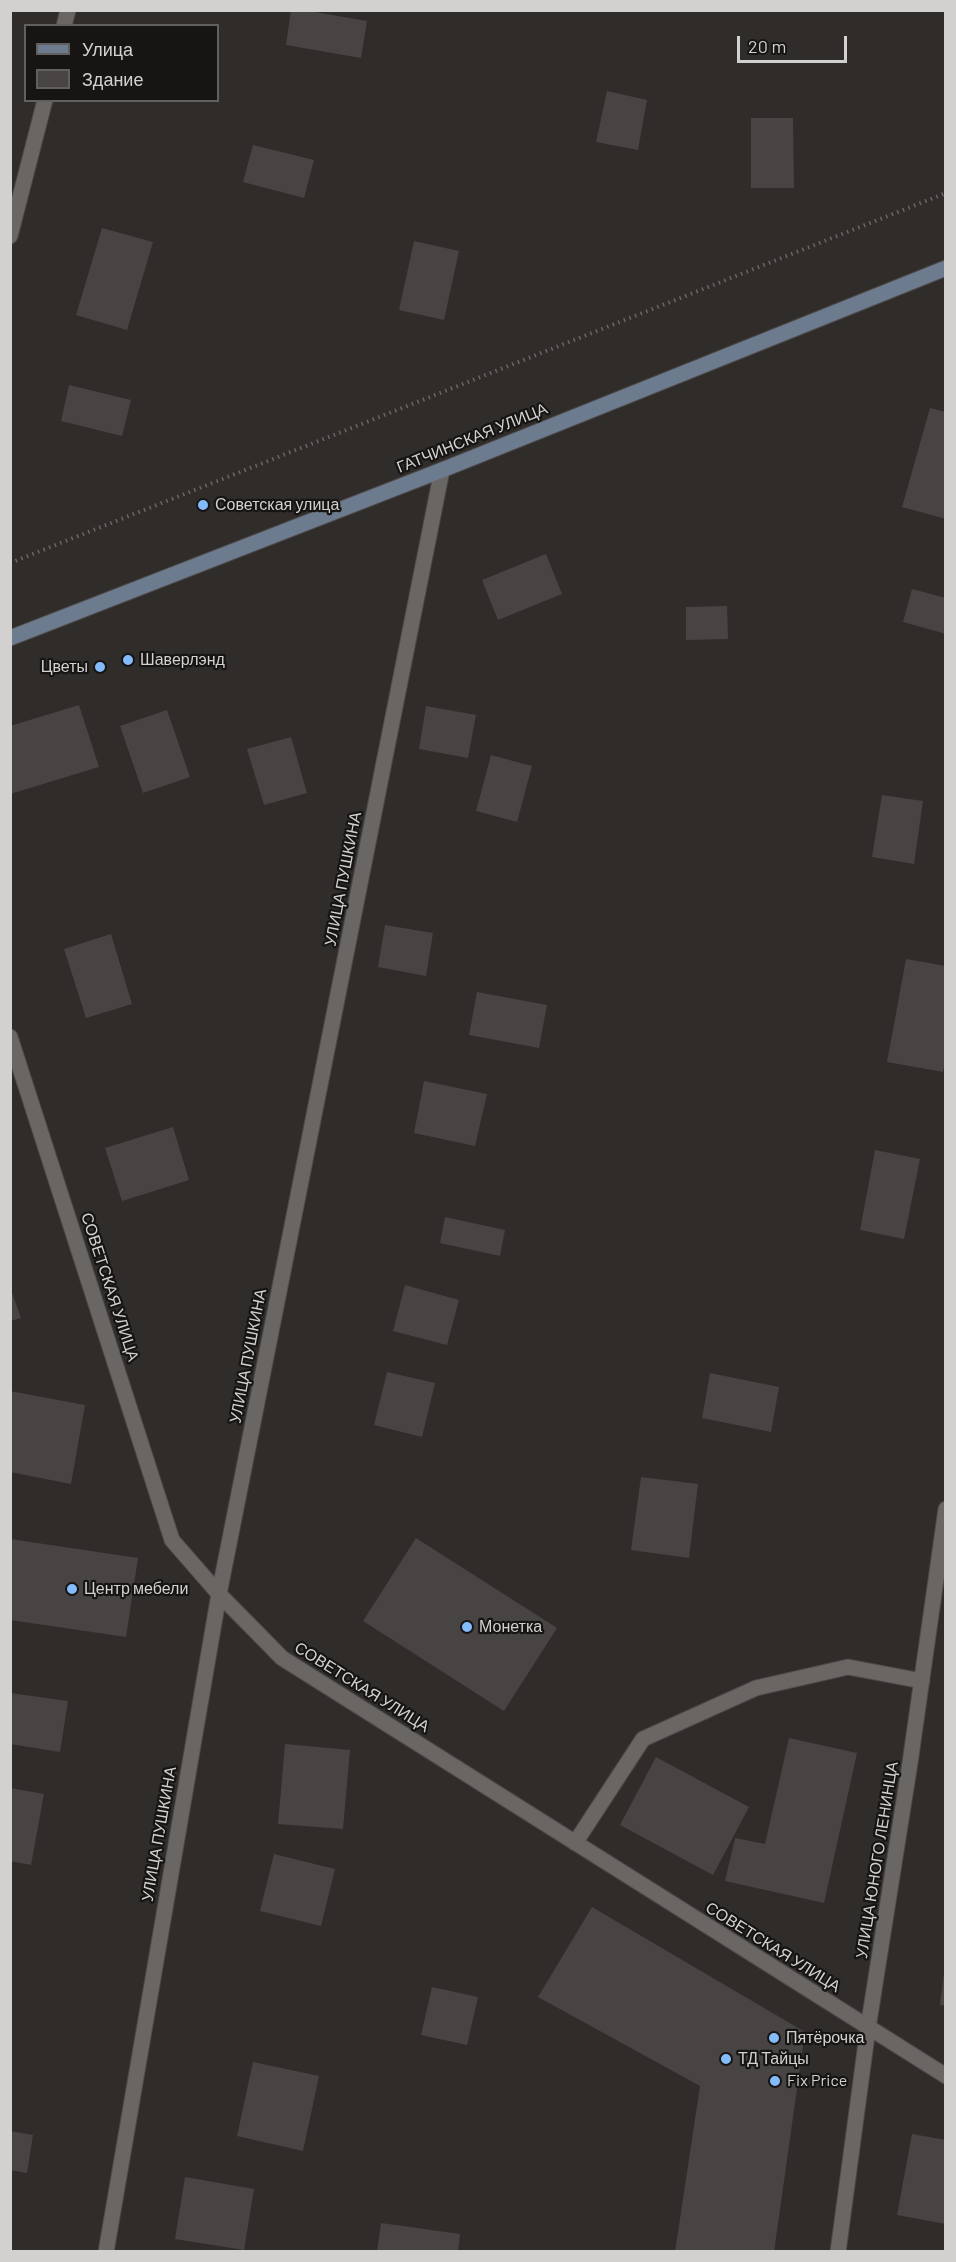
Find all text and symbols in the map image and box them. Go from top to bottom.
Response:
legend [24,24,219,102]
scale bar [740,24,850,62]
text: 20 m [748,35,786,57]
text: Улица [82,38,133,60]
text: Здание [82,68,143,90]
street label: ГАТЧИНСКАЯ УЛИЦА [394,399,550,477]
place label: Советская улица [215,495,339,515]
marker: Советская улица [196,498,210,512]
place label: Шаверлэнд [140,650,225,670]
marker: Шаверлэнд [121,653,135,667]
place label: Цветы [41,657,88,677]
marker: Цветы [93,660,107,674]
street label: УЛИЦА ПУШКИНА [321,810,365,948]
street label: СОВЕТСКАЯ УЛИЦА [77,1210,143,1364]
street label: УЛИЦА ПУШКИНА [226,1287,270,1425]
place label: Центр мебели [84,1579,188,1599]
marker: Центр мебели [65,1582,79,1596]
place label: Монетка [479,1617,542,1637]
marker: Монетка [460,1620,474,1634]
street label: СОВЕТСКАЯ УЛИЦА [291,1638,433,1736]
street label: УЛИЦА ЮНОГО ЛЕНИНЦА [852,1760,902,1960]
street label: УЛИЦА ПУШКИНА [138,1765,180,1903]
street label: СОВЕТСКАЯ УЛИЦА [702,1898,844,1996]
place label: Пятёрочка [786,2028,864,2048]
marker: Пятёрочка [767,2031,781,2045]
place label: ТД Тайцы [738,2049,809,2069]
marker: ТД Тайцы [719,2052,733,2066]
place label: Fix Price [787,2071,847,2091]
marker: Fix Price [768,2074,782,2088]

